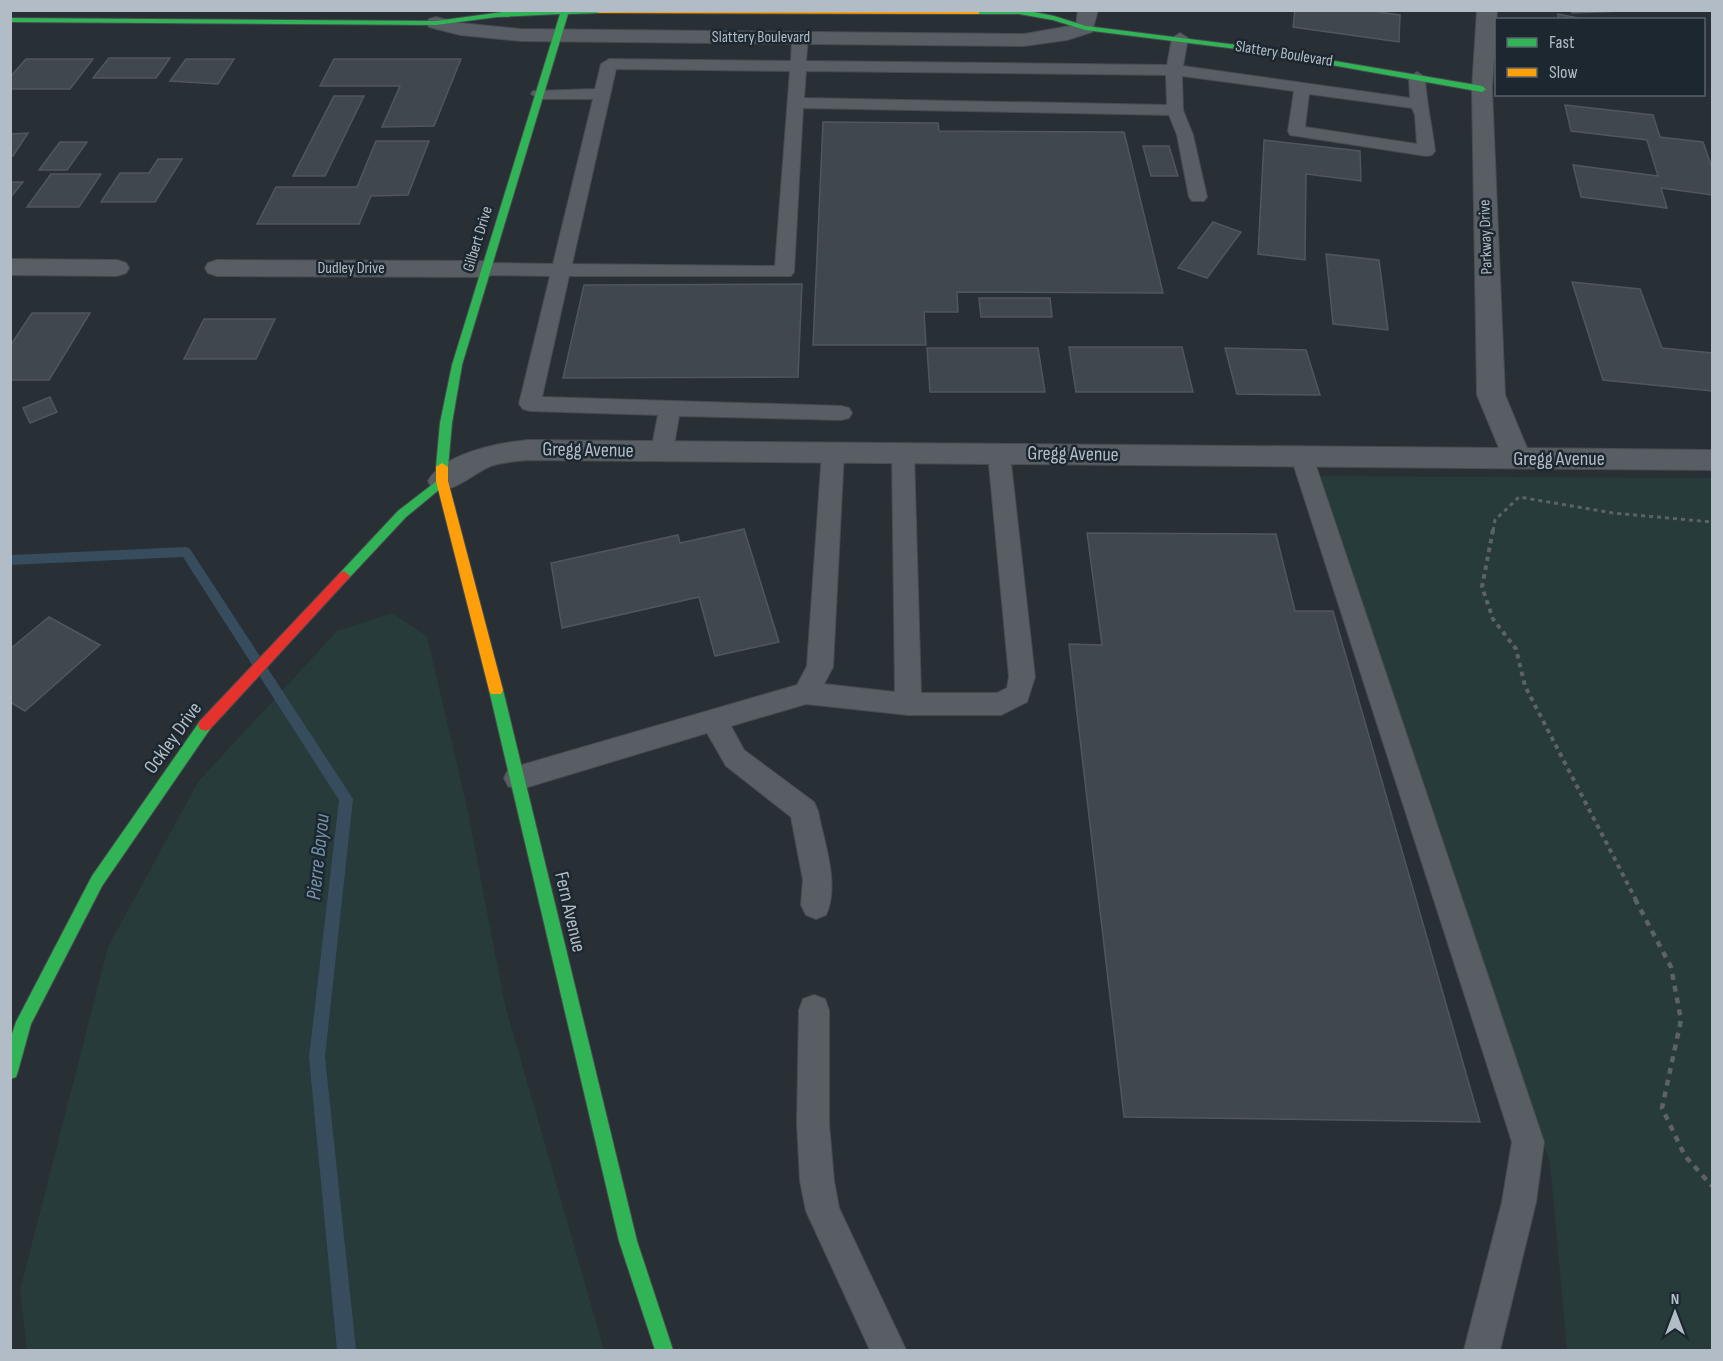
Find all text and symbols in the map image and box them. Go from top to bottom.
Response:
legend [1495,18,1705,96]
street label: Slattery Boulevard [712,28,810,47]
text: Fast [1549,32,1575,53]
street label: Slattery Boulevard [1234,37,1334,71]
text: Slow [1549,62,1578,83]
street label: Parkway Drive [1475,199,1497,275]
street label: Gilbert Drive [459,204,497,274]
street label: Dudley Drive [317,259,385,278]
street label: Gregg Avenue [542,437,634,463]
street label: Gregg Avenue [1027,441,1119,467]
street label: Gregg Avenue [1513,447,1605,471]
street label: Ockley Drive [139,697,207,779]
water label: Pierre Bayou [301,812,335,901]
street label: Fern Avenue [549,869,591,955]
north arrow [1645,1283,1705,1343]
text: N [1671,1290,1679,1309]

